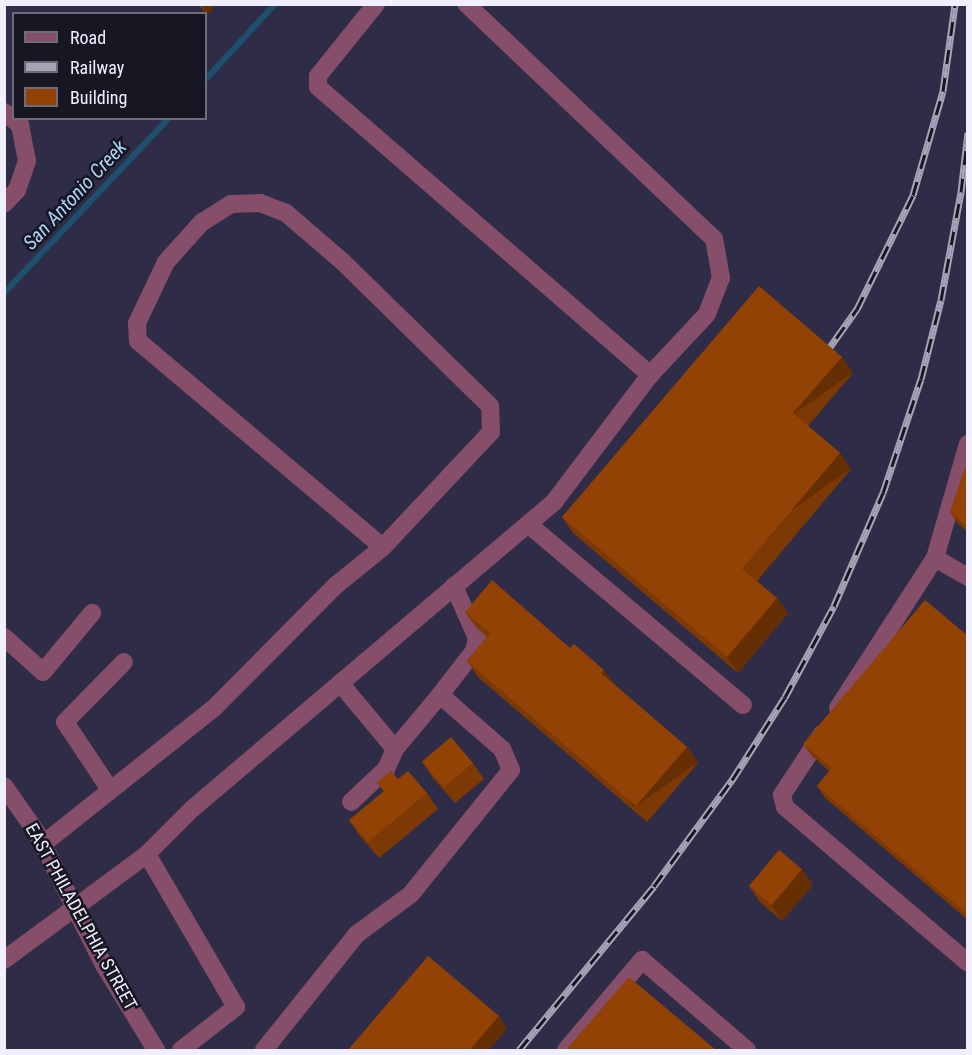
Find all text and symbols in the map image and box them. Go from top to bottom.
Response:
legend [12,12,207,120]
text: Road [70,27,106,48]
text: Railway [70,57,124,78]
text: Building [70,87,127,108]
water label: San Antonio Creek [18,135,132,255]
street label: EAST PHILADELPHIA STREET [20,820,142,1014]

